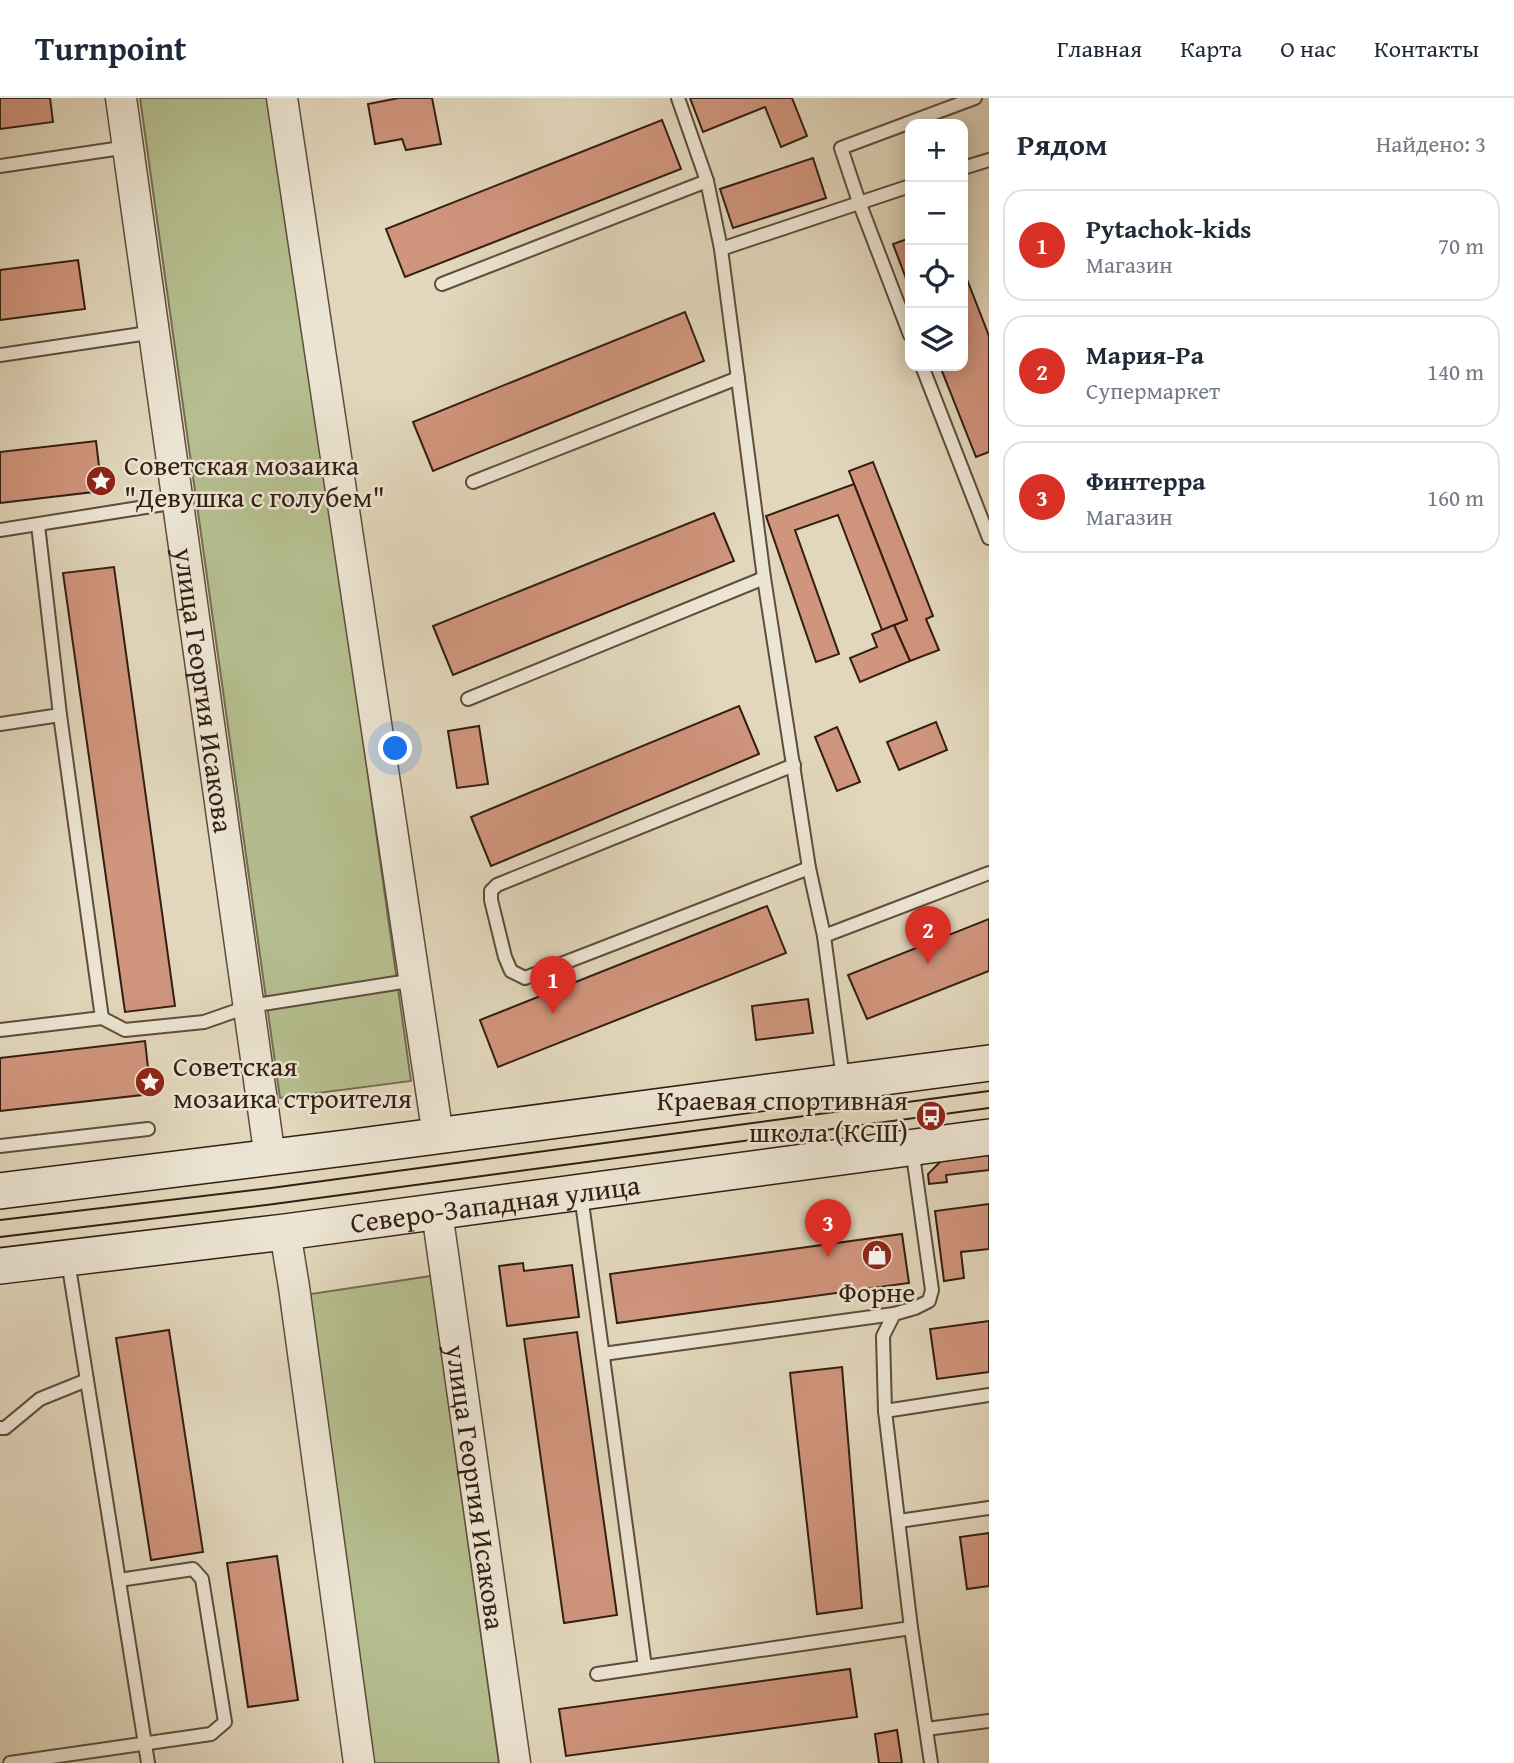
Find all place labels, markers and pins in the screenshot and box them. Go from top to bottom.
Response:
place label: Советская мозаика "Девушка с голубем" [124,444,385,517]
place icon: Советская мозаика "Девушка с голубем" [84,464,118,498]
pin: 2 [905,906,951,964]
pin: 1 [530,956,576,1014]
place label: Советская мозаика строителя [173,1045,412,1118]
place icon: Советская мозаика строителя [133,1065,167,1099]
place label: Краевая спортивная школа (КСШ) [657,1079,908,1152]
bus stop icon: Краевая спортивная школа (КСШ) [914,1099,948,1133]
pin: 3 [805,1199,851,1257]
shop icon: Форне [860,1238,894,1272]
place label: Форне [839,1271,915,1312]

